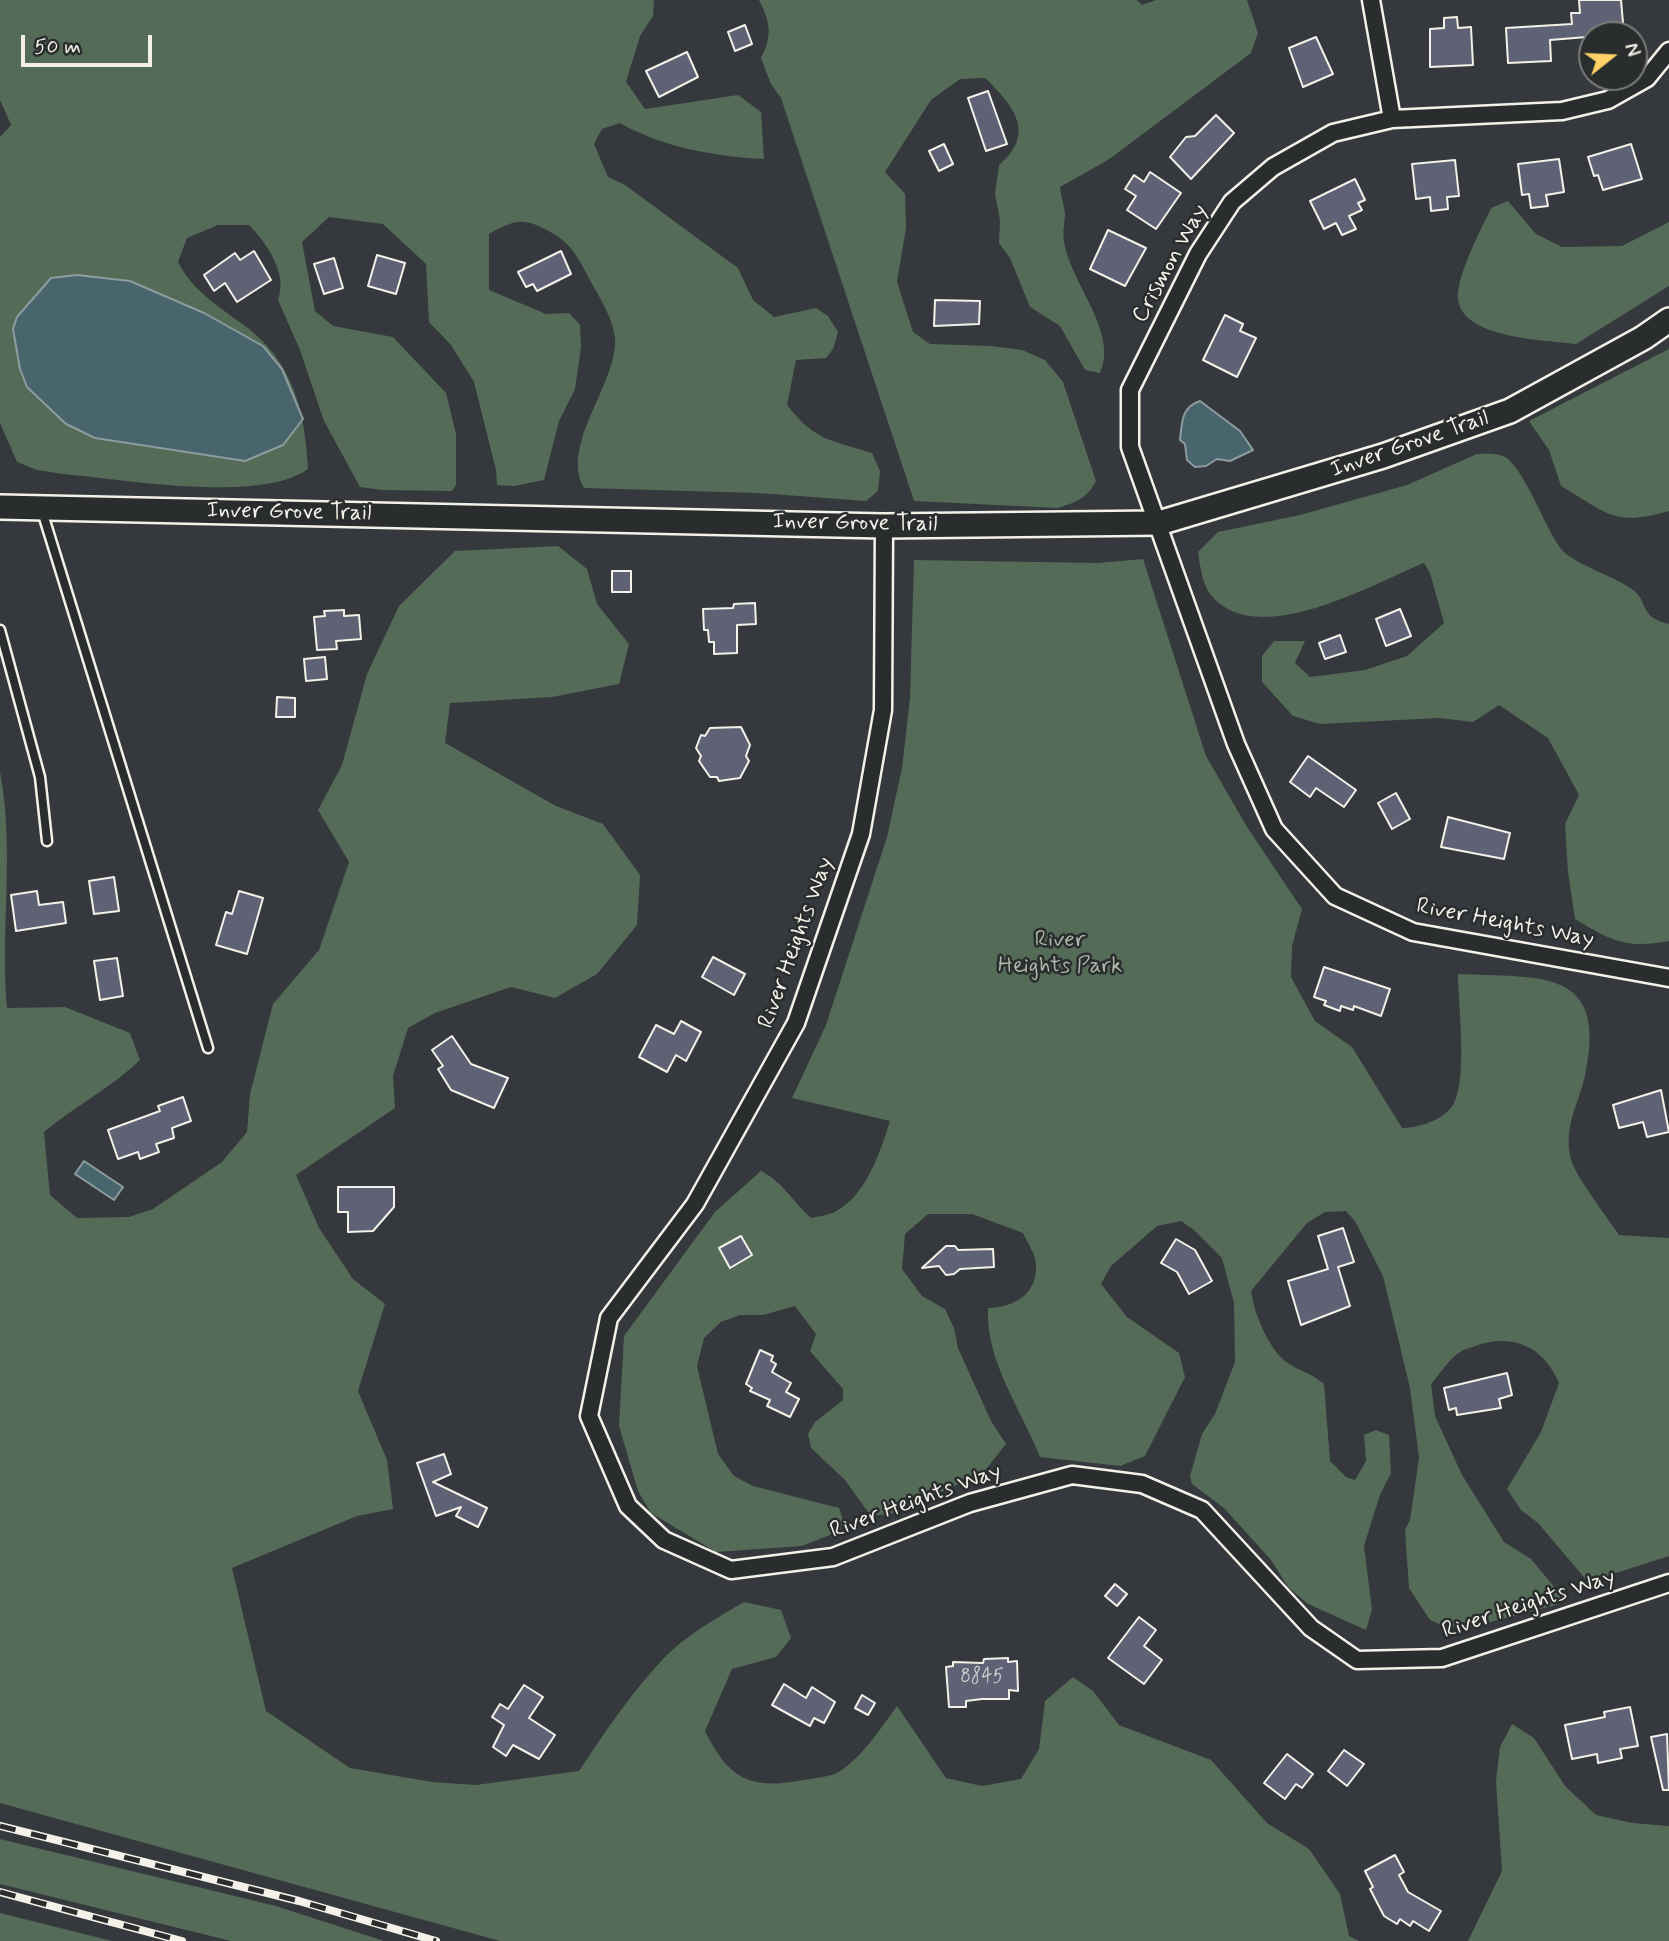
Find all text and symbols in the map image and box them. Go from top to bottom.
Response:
scale bar [24,21,156,65]
north arrow [1578,21,1648,91]
text: 50 m [34,33,81,61]
text: N [1618,40,1645,60]
street label: Crismon Way [1127,200,1215,328]
street label: Inver Grove Trail [1327,405,1493,485]
street label: Inver Grove Trail [206,498,372,528]
street label: Inver Grove Trail [772,509,938,539]
street label: River Heights Way [753,854,841,1032]
street label: River Heights Way [1414,893,1596,955]
park label: River Heights Park [998,927,1122,981]
street label: River Heights Way [827,1458,1005,1546]
street label: River Heights Way [1439,1564,1619,1646]
house number: 8845 [960,1667,1004,1689]

